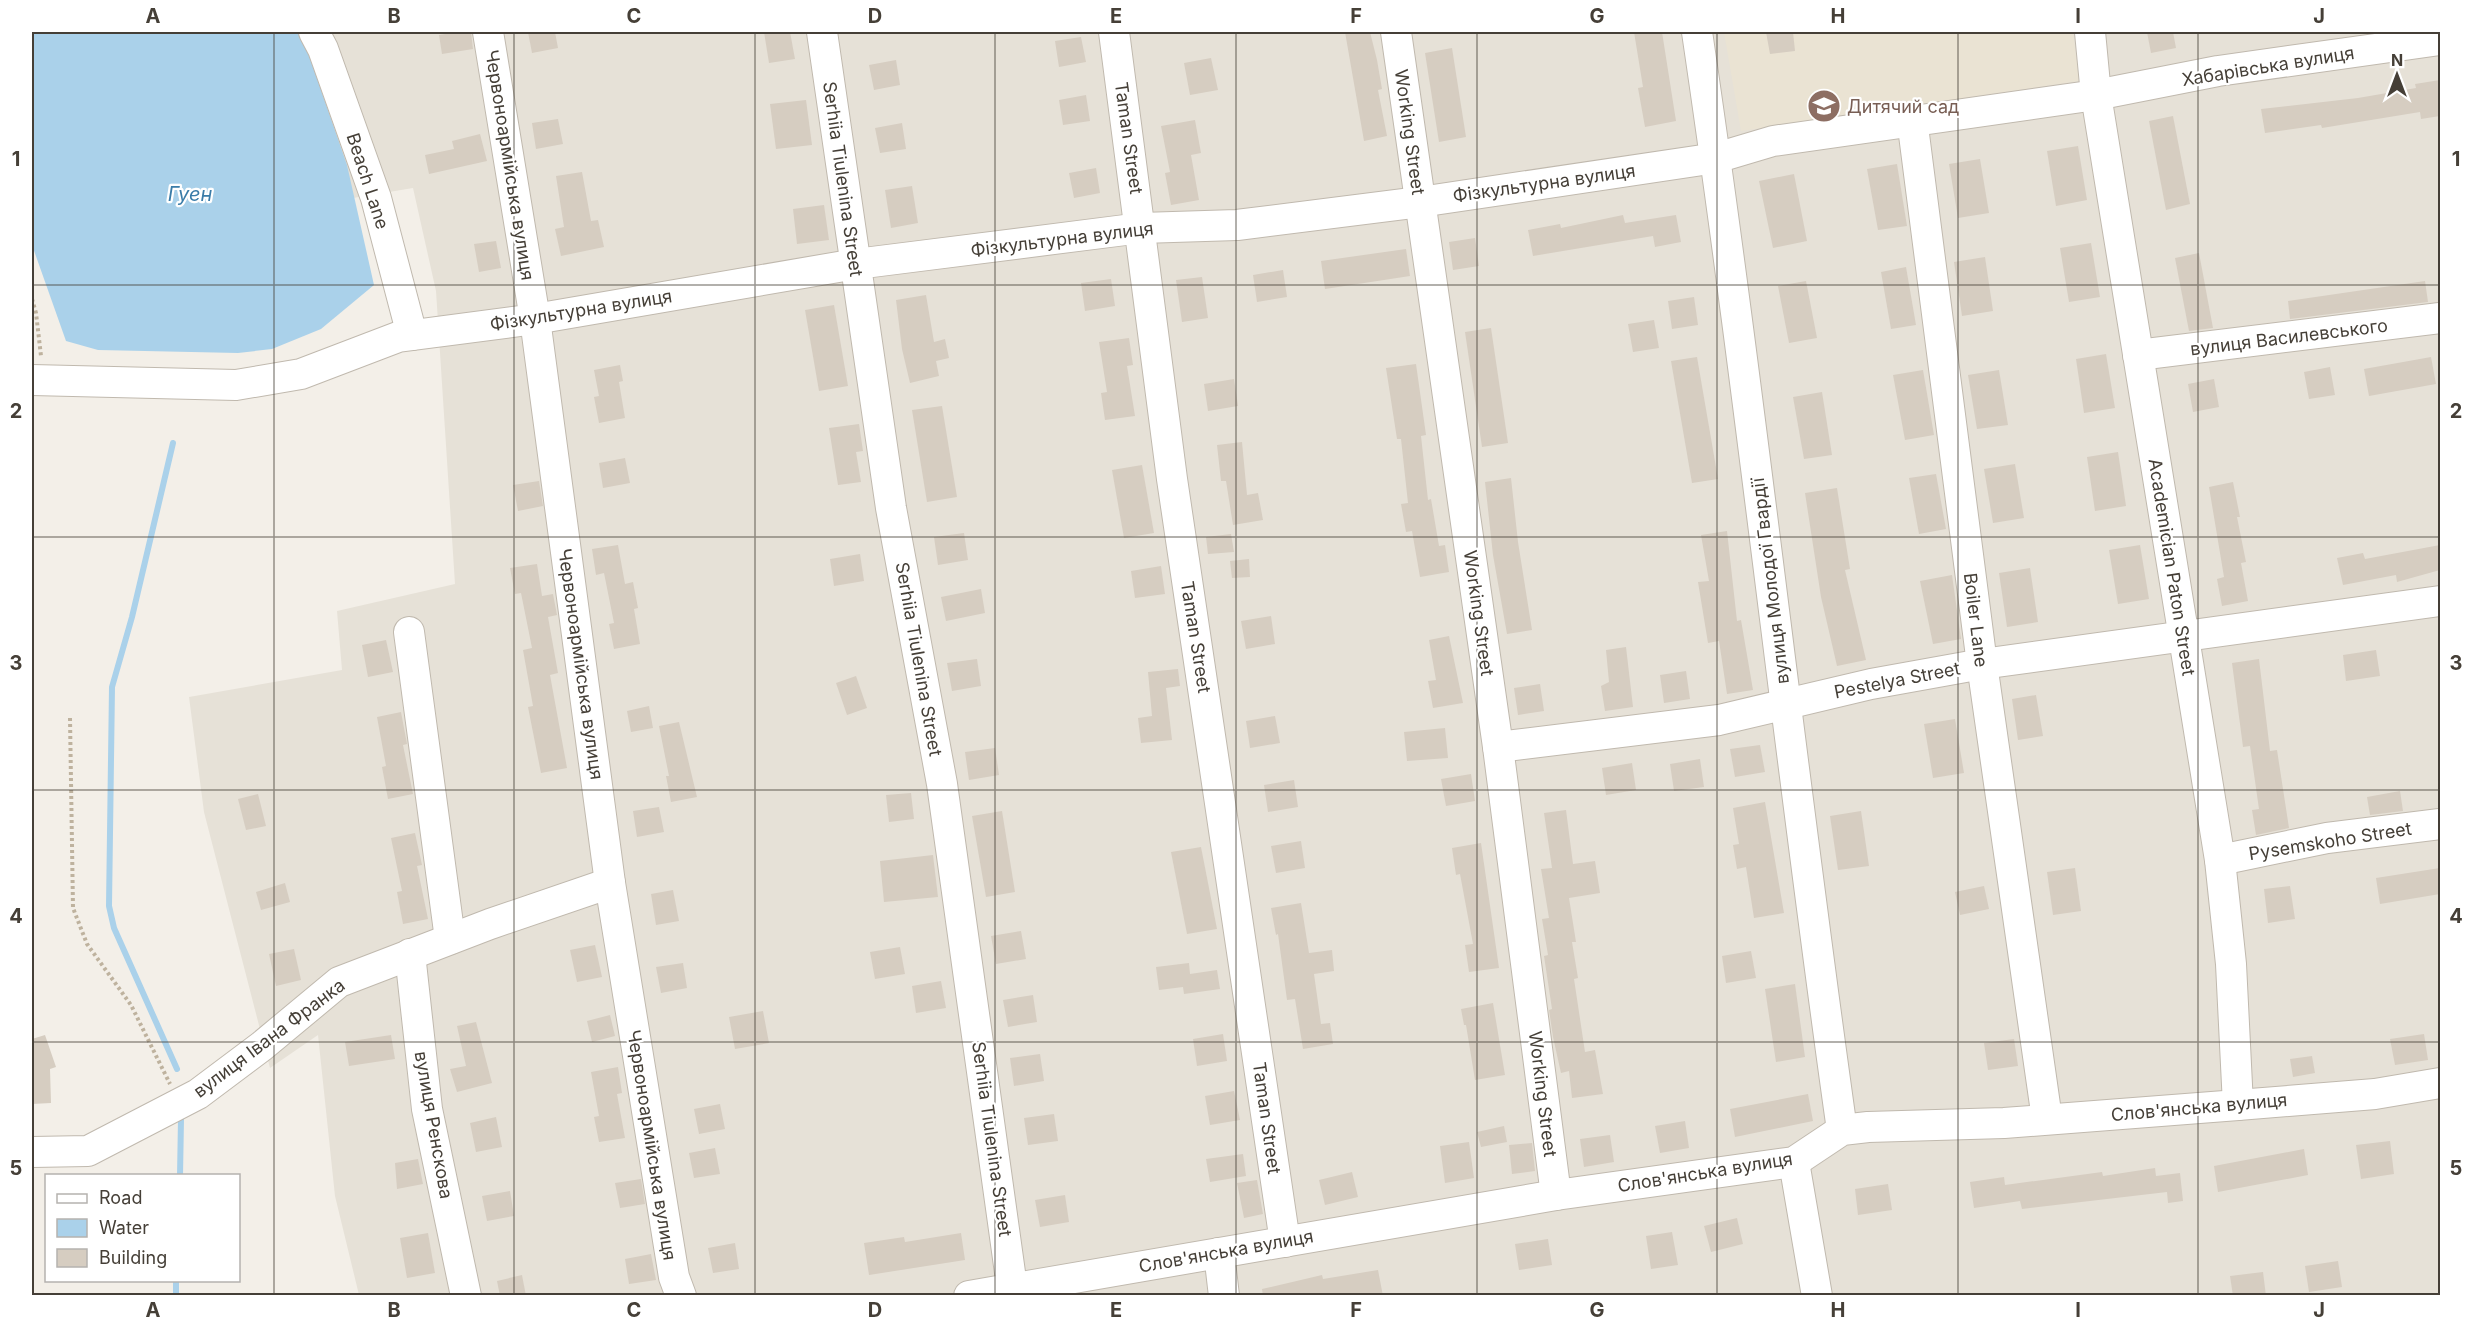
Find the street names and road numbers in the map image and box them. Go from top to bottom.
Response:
street label: Хабарівська вулиця [2180,42,2356,90]
street label: Червоноармійська вулиця [481,48,539,282]
street label: Working Street [1391,68,1429,196]
street label: Serhiia Tiulenina Street [819,80,867,278]
street label: Taman Street [1111,81,1147,195]
street label: Beach Lane [343,130,393,232]
street label: Фізкультурна вулиця [1451,160,1637,206]
street label: Фізкультурна вулиця [969,217,1155,261]
street label: Фізкультурна вулиця [488,285,674,335]
street label: вулиця Василевського [2189,314,2389,360]
street label: Academician Paton Street [2144,457,2200,677]
street label: вулиця Молодої Гвардії [1747,475,1793,685]
street label: Червоноармійська вулиця [554,547,608,781]
street label: Working Street [1460,549,1498,677]
street label: Serhiia Tiulenina Street [892,560,946,758]
street label: Boiler Lane [1960,572,1992,668]
street label: Taman Street [1177,580,1215,694]
street label: Pestelya Street [1832,657,1962,703]
street label: Pysemskoho Street [2247,818,2413,864]
street label: вулиця Івана Франка [189,974,349,1102]
street label: Червоноармійська вулиця [623,1028,681,1262]
street label: Working Street [1525,1030,1561,1158]
street label: Serhiia Tiulenina Street [968,1040,1016,1238]
street label: вулиця Ренскова [411,1050,457,1200]
street label: Taman Street [1249,1061,1285,1175]
street label: Слов'янська вулиця [2110,1089,2288,1125]
street label: Слов'янська вулиця [1616,1148,1794,1196]
street label: Слов'янська вулиця [1137,1225,1315,1277]

